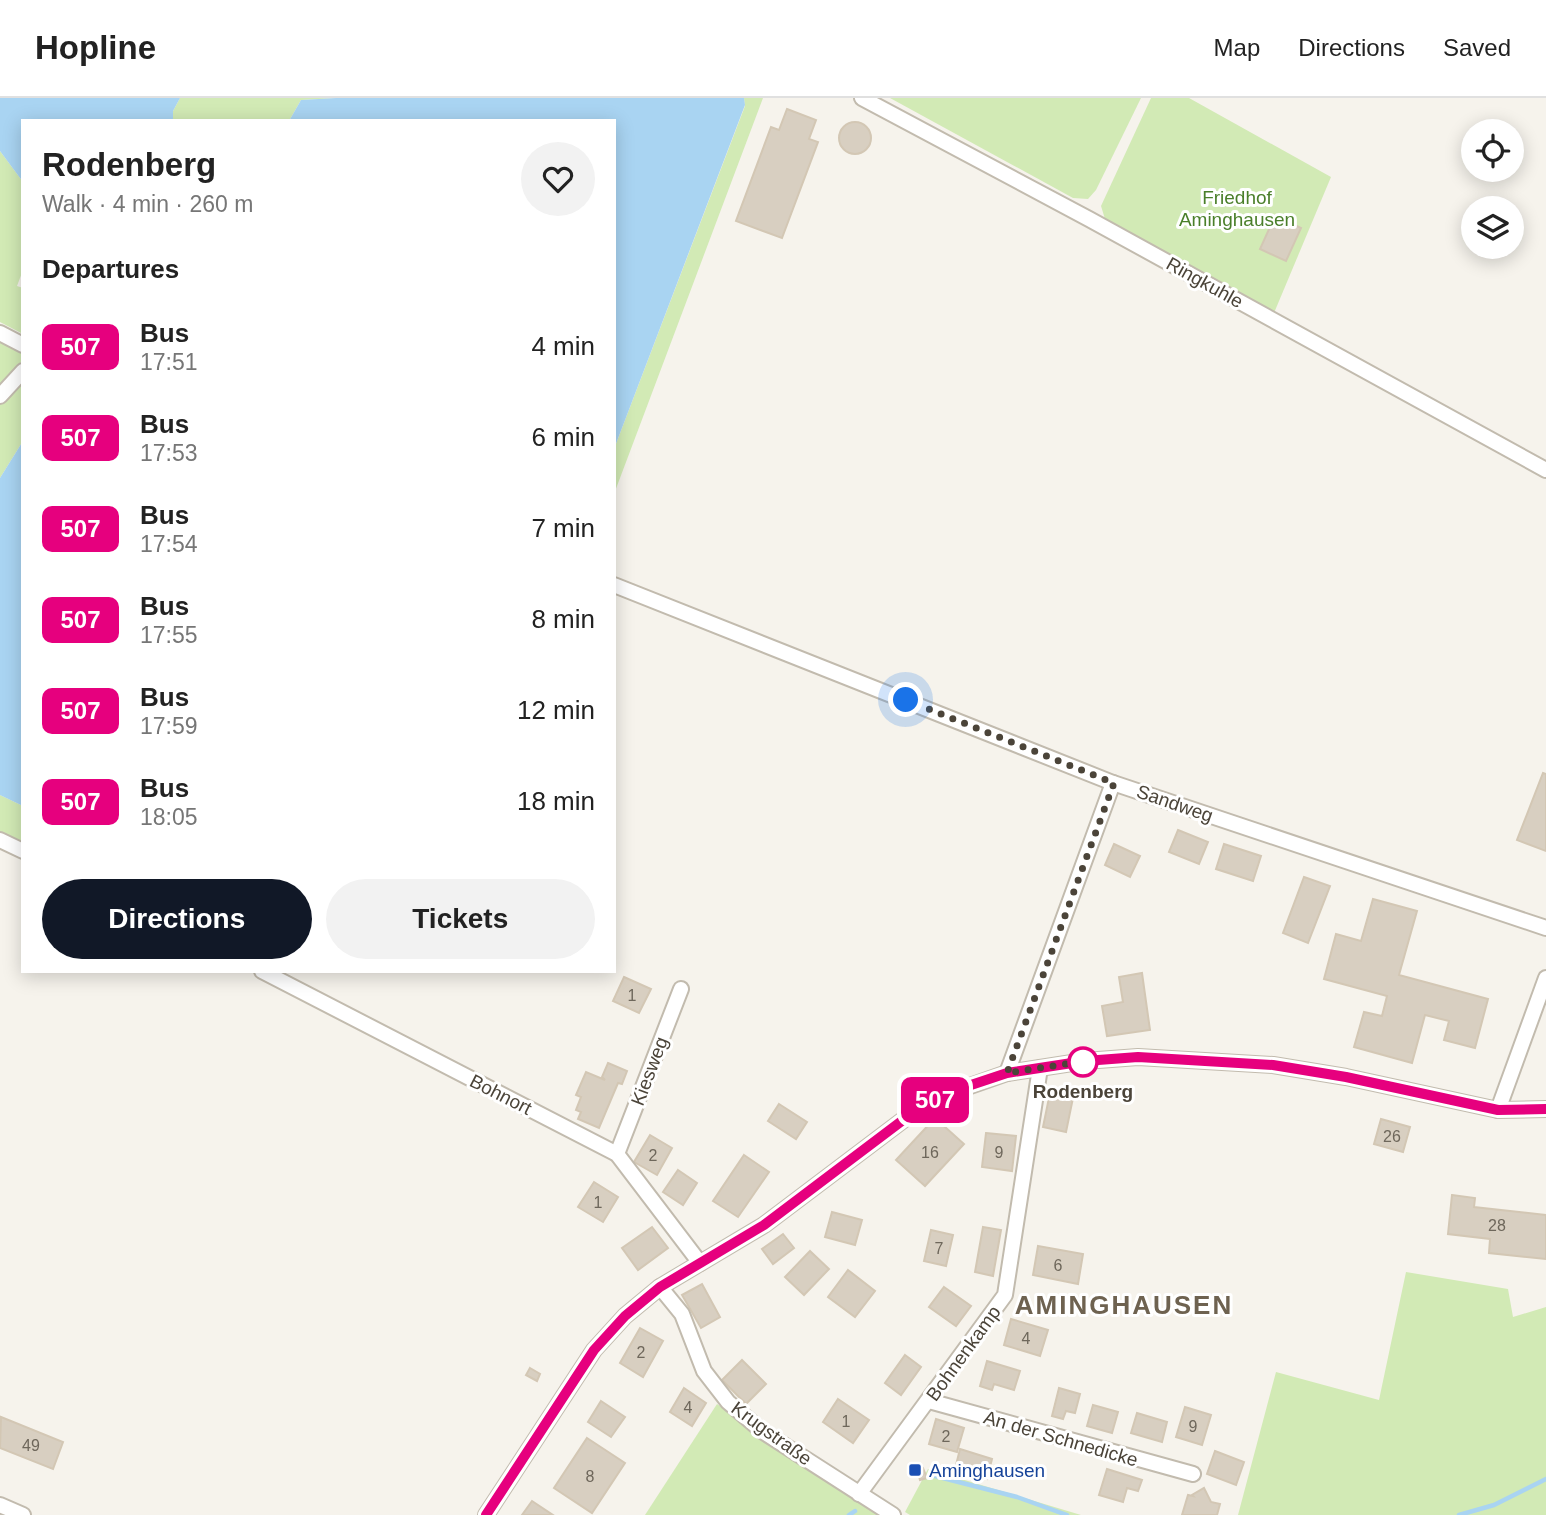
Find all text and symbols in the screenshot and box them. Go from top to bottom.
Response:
text: Hopline [35,29,156,66]
text: Map [1214,34,1260,61]
text: Directions [1298,34,1405,61]
text: Saved [1443,34,1511,61]
map controls [1461,119,1524,259]
button: locate [1461,119,1524,182]
button: heart [521,142,595,216]
text: Rodenberg [42,146,216,183]
park label: Friedhof Aminghausen [1179,187,1295,230]
text: Walk · 4 min · 260 m [42,191,253,217]
button: layers [1461,196,1524,259]
street label: Ringkuhle [1163,253,1247,312]
text: Departures [42,254,179,284]
text: Bus [140,318,189,348]
text: 4 min [531,331,595,361]
text: 507 [60,333,101,360]
text: 17:51 [140,349,198,375]
text: Bus [140,409,189,439]
text: 6 min [531,422,595,452]
text: 507 [60,424,101,451]
text: 17:53 [140,440,198,466]
text: Bus [140,500,189,530]
text: 7 min [531,513,595,543]
text: 507 [60,515,101,542]
text: 17:54 [140,531,198,557]
text: Bus [140,591,189,621]
text: 8 min [531,604,595,634]
text: 507 [60,606,101,633]
text: 17:55 [140,622,198,648]
text: Bus [140,682,189,712]
your location [888,682,923,717]
text: 12 min [517,695,595,725]
text: 507 [60,697,101,724]
text: 17:59 [140,713,198,739]
text: Bus [140,773,189,803]
street label: Sandweg [1134,781,1216,826]
text: 18 min [517,786,595,816]
text: 507 [60,788,101,815]
text: 18:05 [140,804,198,830]
button: Directions [42,879,312,959]
button: Tickets [326,879,595,959]
house number: 1 [628,987,637,1004]
street label: Kiesweg [627,1034,672,1108]
marker: Rodenberg [1068,1047,1098,1077]
street label: Bohnort [466,1070,536,1119]
line badge: 507 [895,1077,975,1123]
place label: Rodenberg [1033,1081,1133,1102]
text: 507 [915,1086,955,1113]
house number: 26 [1383,1128,1401,1145]
house number: 16 [921,1144,939,1161]
house number: 9 [995,1144,1004,1161]
house number: 2 [649,1147,658,1164]
house number: 1 [594,1194,603,1211]
house number: 28 [1488,1217,1506,1234]
house number: 7 [935,1240,944,1257]
house number: 6 [1054,1257,1063,1274]
district label: AMINGHAUSEN [1015,1290,1233,1320]
street label: Bohnenkamp [922,1302,1005,1405]
house number: 4 [1022,1330,1031,1347]
house number: 2 [637,1344,646,1361]
street label: Krugstraße [728,1397,816,1470]
house number: 4 [684,1399,693,1416]
street label: An der Schnedicke [981,1406,1140,1471]
house number: 1 [842,1413,851,1430]
house number: 9 [1189,1418,1198,1435]
house number: 2 [942,1428,951,1445]
house number: 49 [22,1437,40,1454]
place label: Aminghausen [929,1460,1045,1481]
marker: Aminghausen [907,1462,923,1478]
house number: 8 [586,1468,595,1485]

